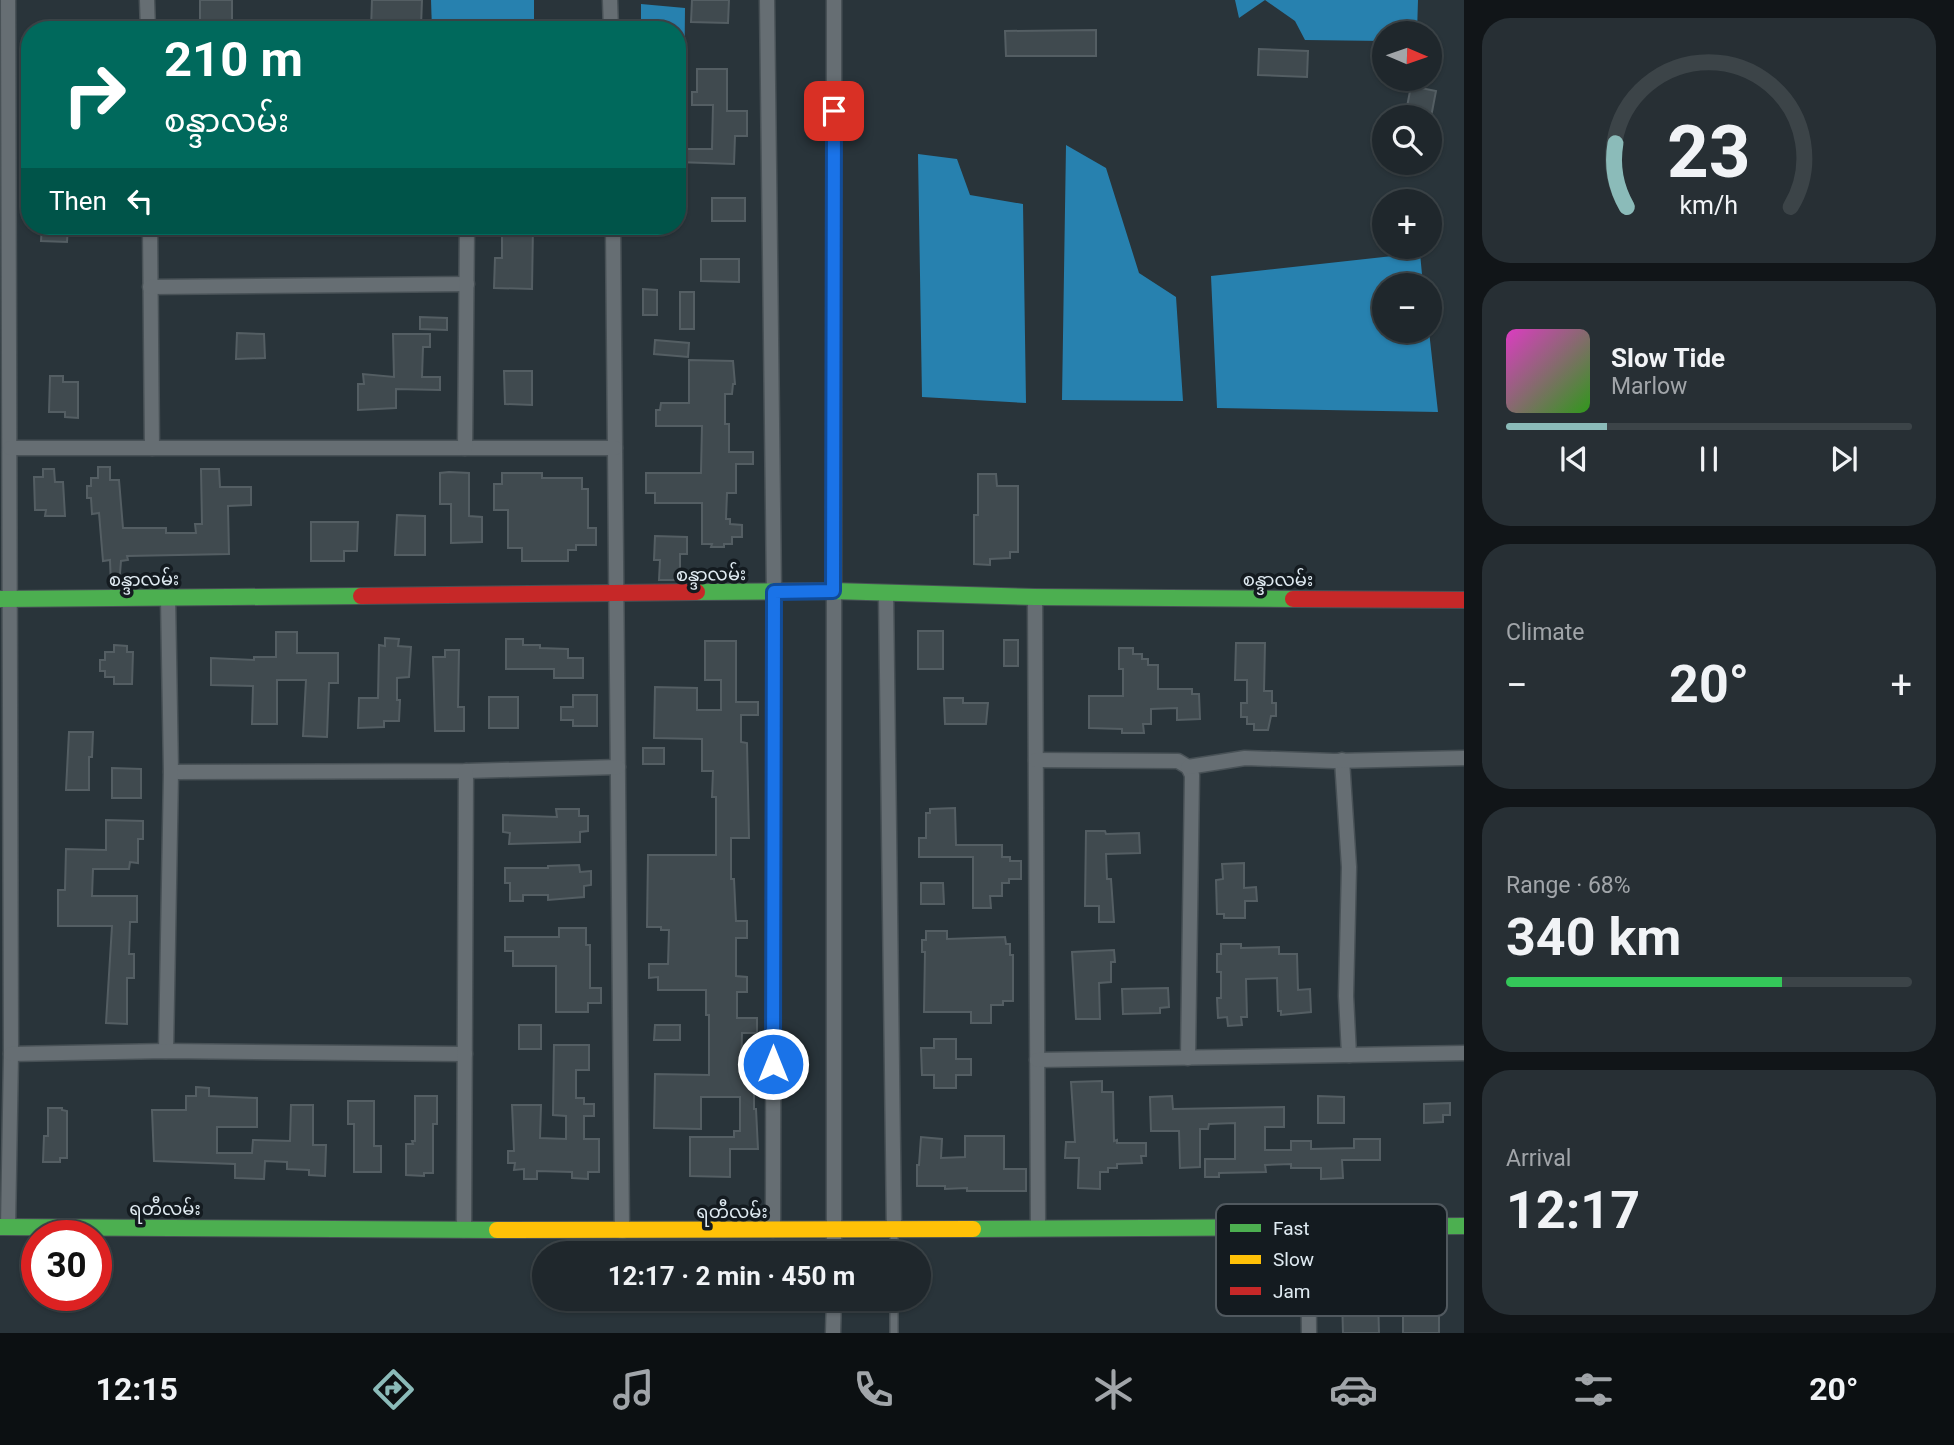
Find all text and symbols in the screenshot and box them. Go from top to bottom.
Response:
north arrow [1372,21,1442,91]
map controls [1372,21,1442,343]
text: 210 m [164,31,303,88]
icon: right [49,49,140,140]
pin [804,81,864,141]
icon: arrive [815,92,853,130]
text: စန္ဒာလမ်း [164,102,289,140]
button: search [1372,105,1442,175]
text: 23 [1667,109,1751,195]
icon: left [121,182,159,220]
text: Then [49,186,107,216]
button: + [1372,189,1442,259]
text: km/h [1680,190,1738,219]
button: − [1372,273,1442,343]
text: Slow Tide [1611,343,1725,373]
text: Marlow [1611,373,1687,400]
icon: previous [1555,440,1593,478]
icon: pause [1690,440,1728,478]
icon: next [1825,440,1863,478]
street label: စန္ဒာလမ်း [676,561,746,591]
street label: စန္ဒာလမ်း [109,566,179,596]
street label: စန္ဒာလမ်း [1243,567,1313,595]
text: Climate [1506,619,1585,646]
text: 20° [1669,654,1749,715]
text: − [1506,663,1528,707]
text: + [1890,663,1912,707]
text: Range · 68% [1506,872,1631,899]
text: 340 km [1506,907,1681,968]
position arrow [736,1027,810,1101]
text: Arrival [1506,1145,1571,1172]
text: 12:17 [1506,1180,1640,1241]
street label: ရတီလမ်း [129,1195,201,1224]
street label: ရတီလမ်း [696,1198,768,1227]
legend [1216,1204,1447,1316]
text: Fast [1273,1217,1310,1240]
speed limit sign: 30 [21,1220,112,1311]
text: Slow [1273,1248,1314,1271]
text: 12:17 · 2 min · 450 m [608,1261,855,1291]
text: Jam [1273,1280,1310,1303]
icon: directions [369,1365,418,1414]
icon: music [609,1365,658,1414]
icon: phone [849,1365,898,1414]
icon: climate [1089,1365,1138,1414]
icon: car [1329,1365,1378,1414]
icon: filters [1569,1365,1618,1414]
text: 12:15 [96,1370,178,1408]
text: 20° [1809,1370,1858,1408]

